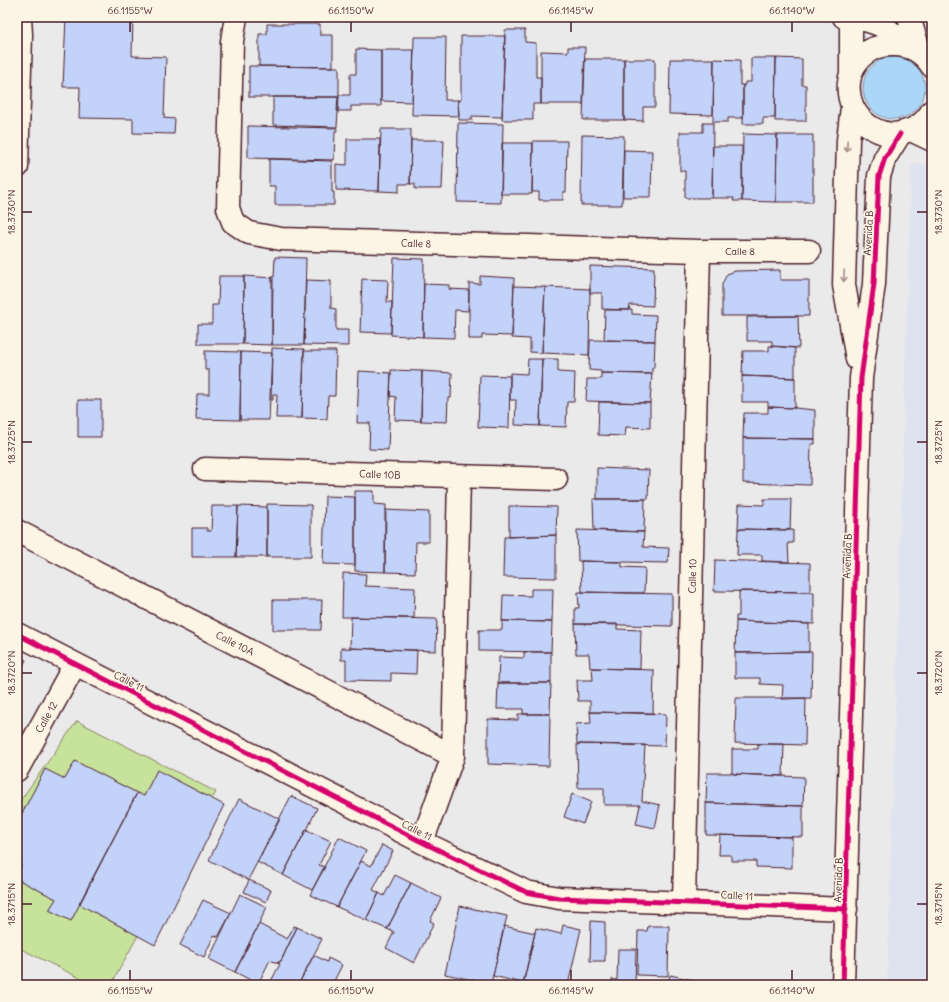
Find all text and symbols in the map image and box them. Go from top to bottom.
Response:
text: 66.1155°W [107,4,153,17]
text: 66.1150°W [328,4,374,17]
text: 66.1145°W [548,4,594,17]
text: 66.1140°W [769,4,815,17]
one-way arrow [844,139,851,152]
text: 18.3730°N [5,190,18,234]
text: 18.3730°N [932,190,945,234]
street label: Avenida B [861,210,876,256]
street label: Calle 8 [401,236,432,251]
street label: Calle 8 [725,245,755,258]
one-way arrow [840,269,848,282]
text: 18.3725°N [5,420,18,464]
text: 18.3725°N [932,420,945,464]
street label: Calle 10B [359,467,401,482]
street label: Avenida B [840,533,855,579]
street label: Calle 10 [686,558,699,594]
street label: Calle 10A [213,628,257,659]
text: 18.3720°N [5,651,18,695]
text: 18.3720°N [932,651,945,695]
street label: Calle 11 [111,668,146,695]
street label: Calle 12 [33,699,61,735]
street label: Calle 11 [399,817,434,844]
street label: Avenida B [831,857,846,903]
text: 18.3715°N [5,883,18,925]
text: 18.3715°N [932,883,945,925]
street label: Calle 11 [720,888,753,903]
text: 66.1155°W [107,984,153,997]
text: 66.1150°W [328,984,374,997]
text: 66.1145°W [548,984,594,997]
text: 66.1140°W [769,984,815,997]

